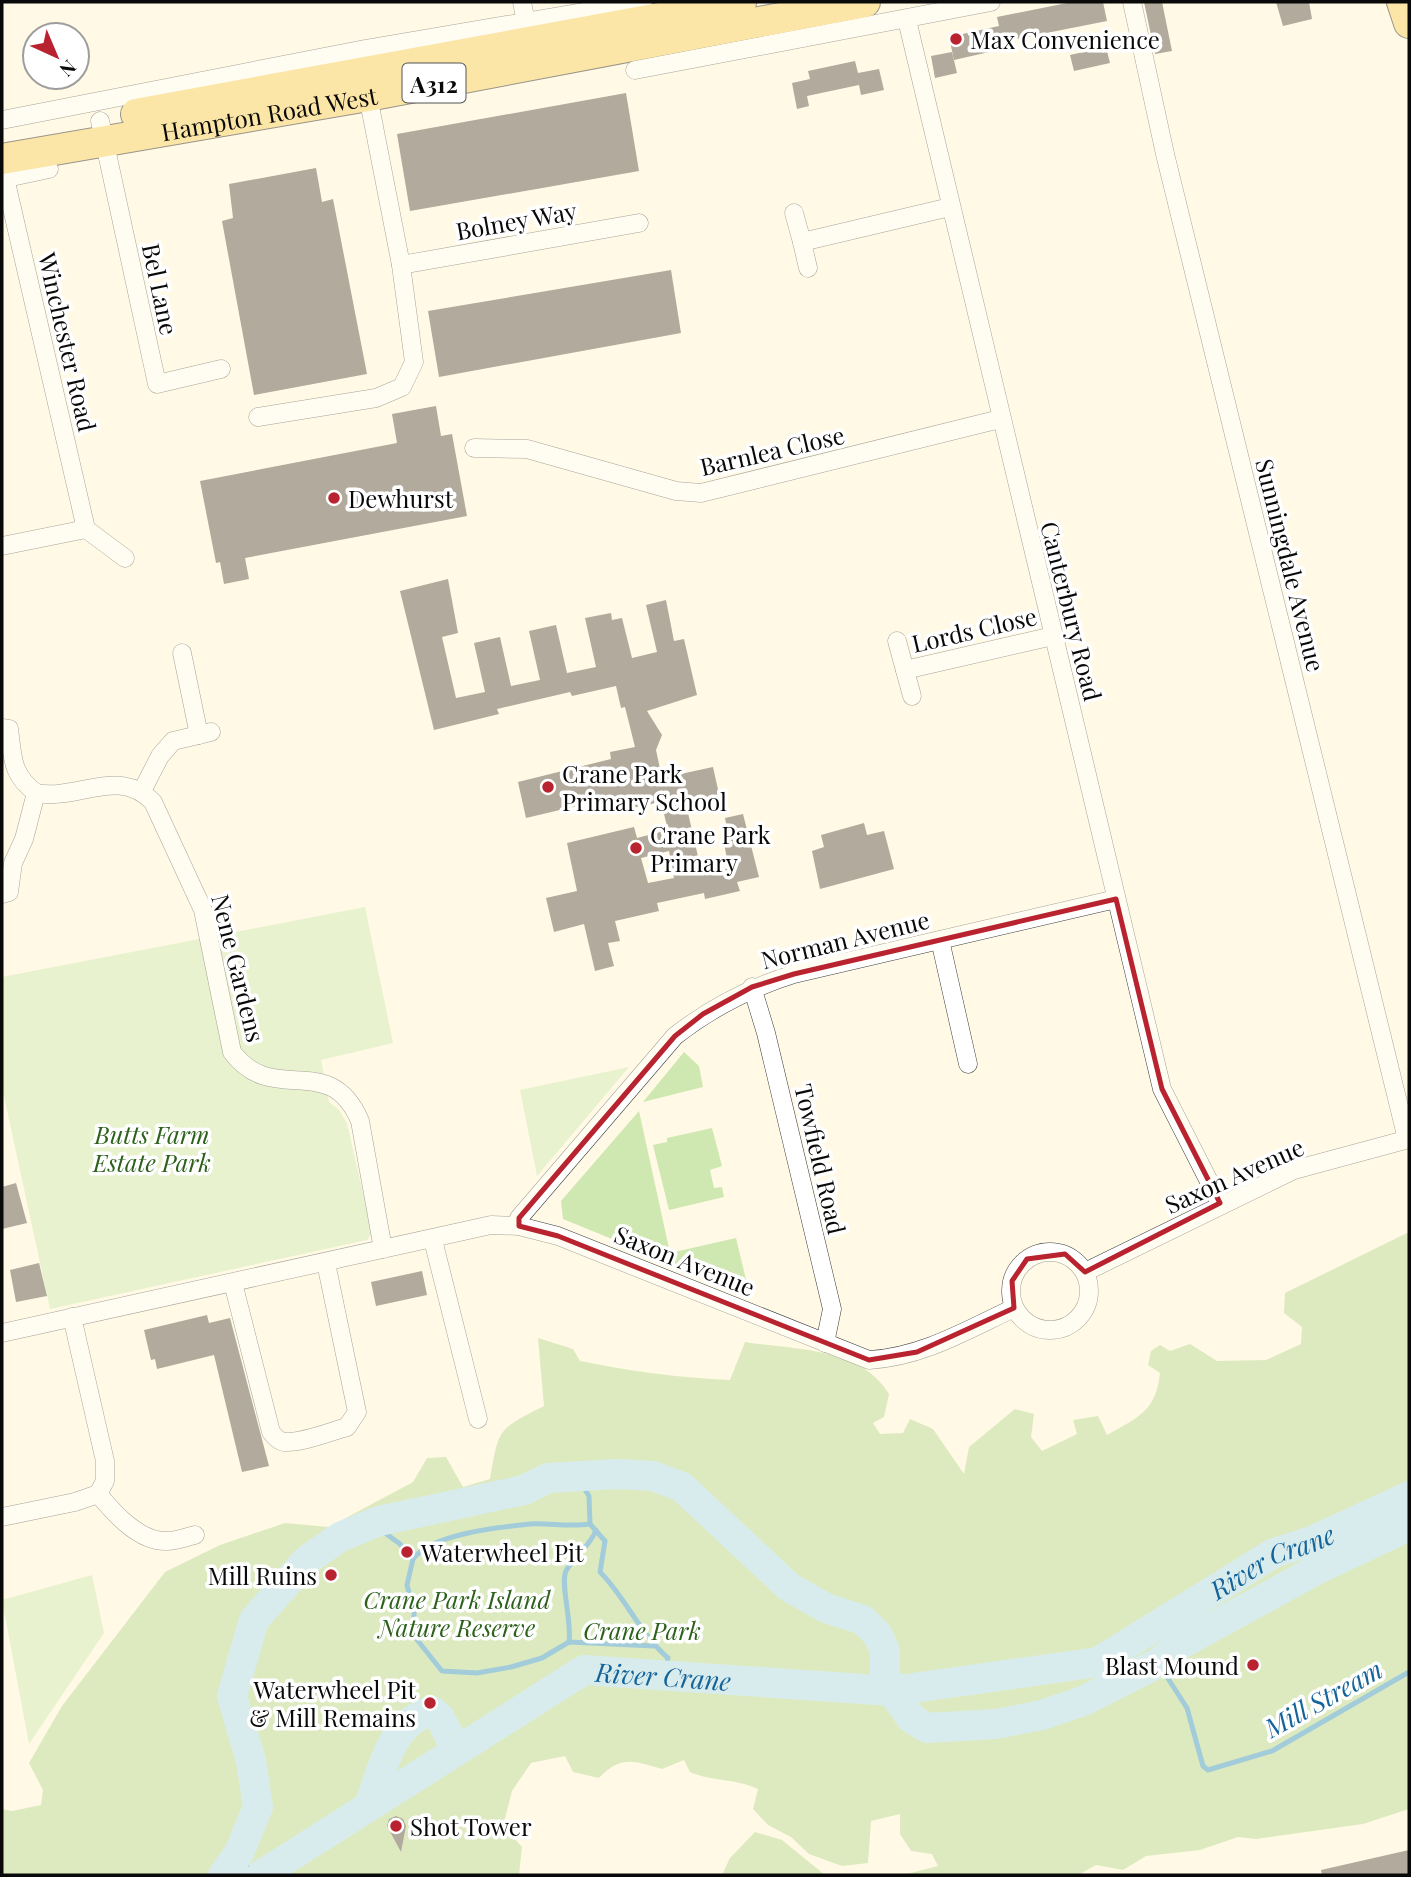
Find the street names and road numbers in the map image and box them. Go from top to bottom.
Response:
road number: A312 [402,64,466,102]
street label: Hampton Road West [159,79,380,147]
street label: Bolney Way [453,194,579,246]
street label: Bel Lane [136,240,186,338]
street label: Winchester Road [32,248,104,435]
street label: Barnlea Close [697,418,847,482]
street label: Sunningdale Avenue [1249,455,1333,675]
street label: Canterbury Road [1034,518,1110,704]
street label: Lords Close [908,599,1040,659]
street label: Nene Gardens [205,891,273,1045]
street label: Norman Avenue [758,903,932,975]
street label: Towfield Road [788,1081,854,1237]
street label: Saxon Avenue [1160,1130,1308,1220]
street label: Saxon Avenue [610,1217,760,1303]

